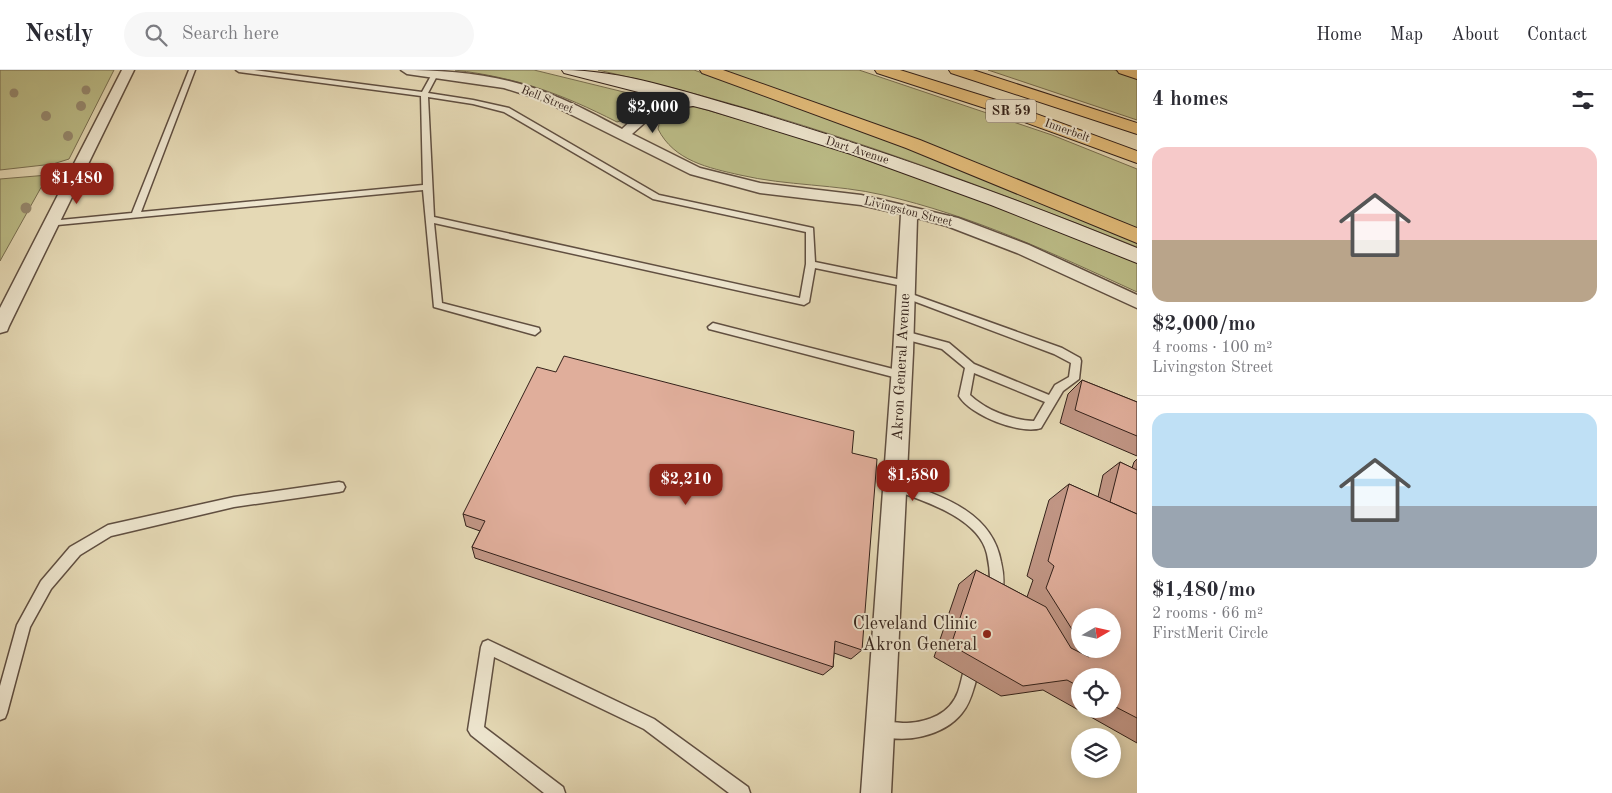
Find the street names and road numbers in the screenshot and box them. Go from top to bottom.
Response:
street label: Bell Street [519,84,575,116]
road number: SR 59 [986,99,1036,122]
street label: Innerbelt [1043,117,1091,145]
street label: Dart Avenue [824,135,891,167]
street label: Livingston Street [862,195,954,229]
street label: Akron General Avenue [891,293,913,441]

